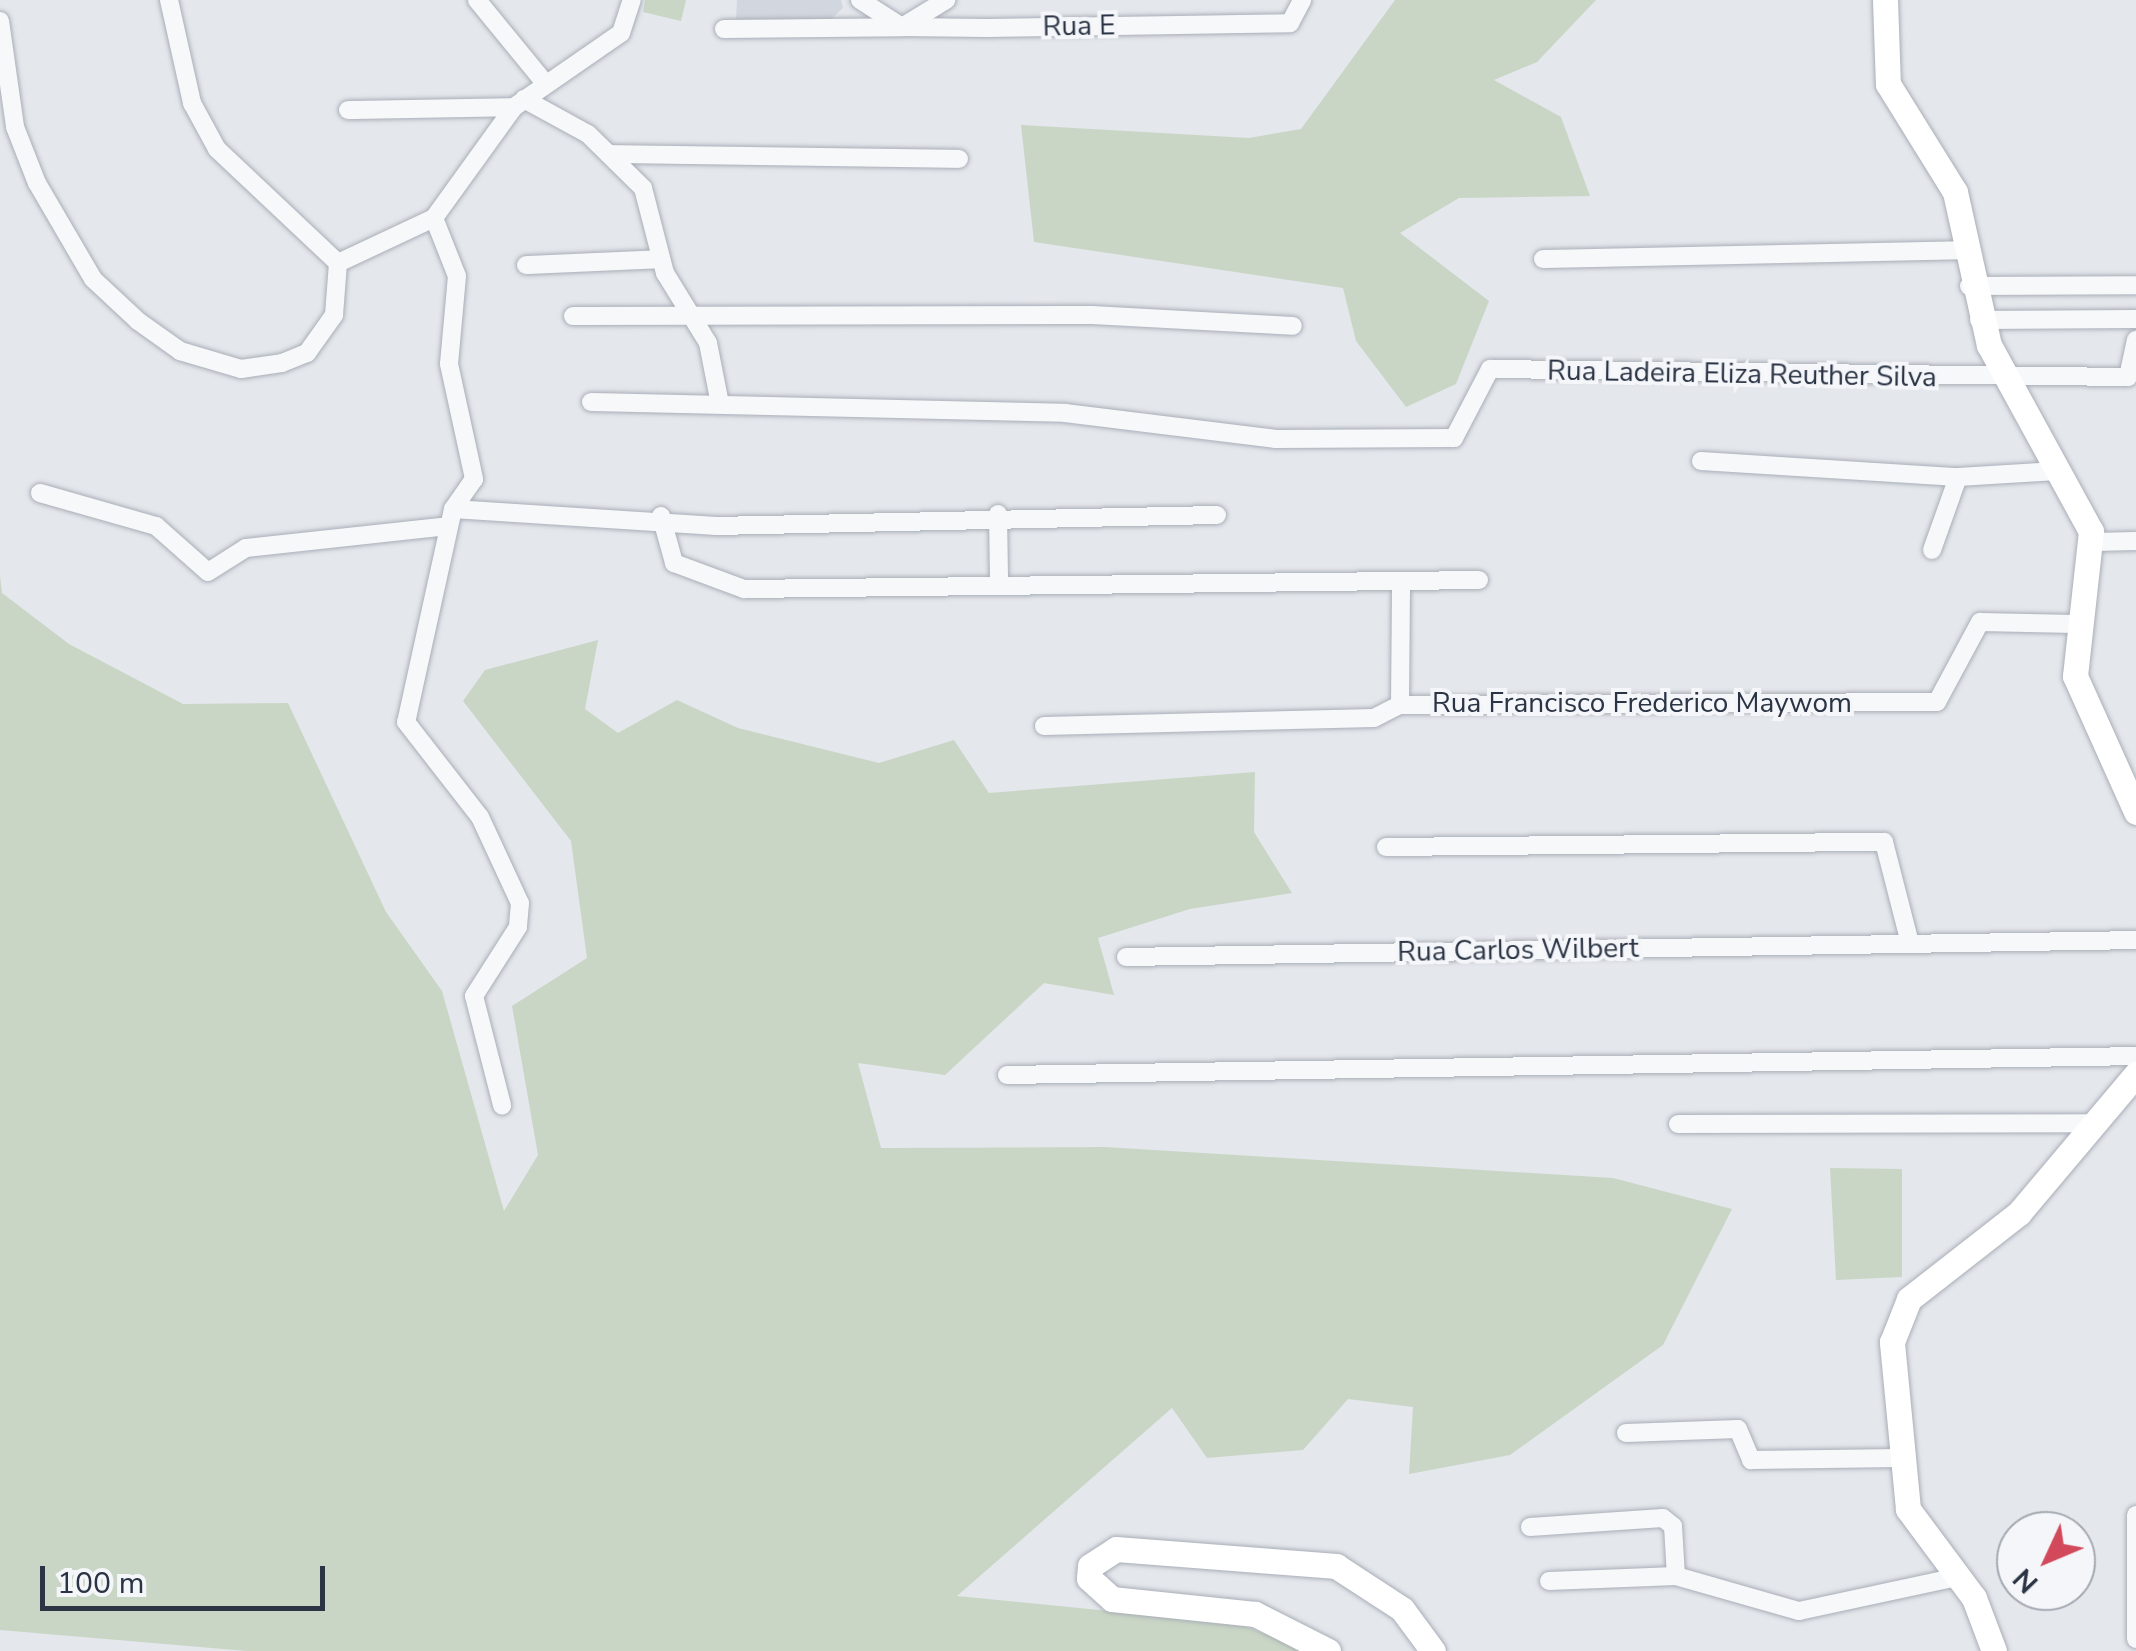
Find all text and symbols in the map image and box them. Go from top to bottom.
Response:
street label: Rua E [1042,9,1116,43]
street label: Rua Ladeira Eliza Reuther Silva [1547,354,1937,394]
street label: Rua Francisco Frederico Maywom [1432,686,1852,720]
street label: Rua Carlos Wilbert [1397,931,1639,969]
north arrow [1996,1511,2096,1611]
scale bar [45,1546,330,1608]
text: N [2005,1560,2047,1601]
text: 100 m [57,1563,144,1604]

